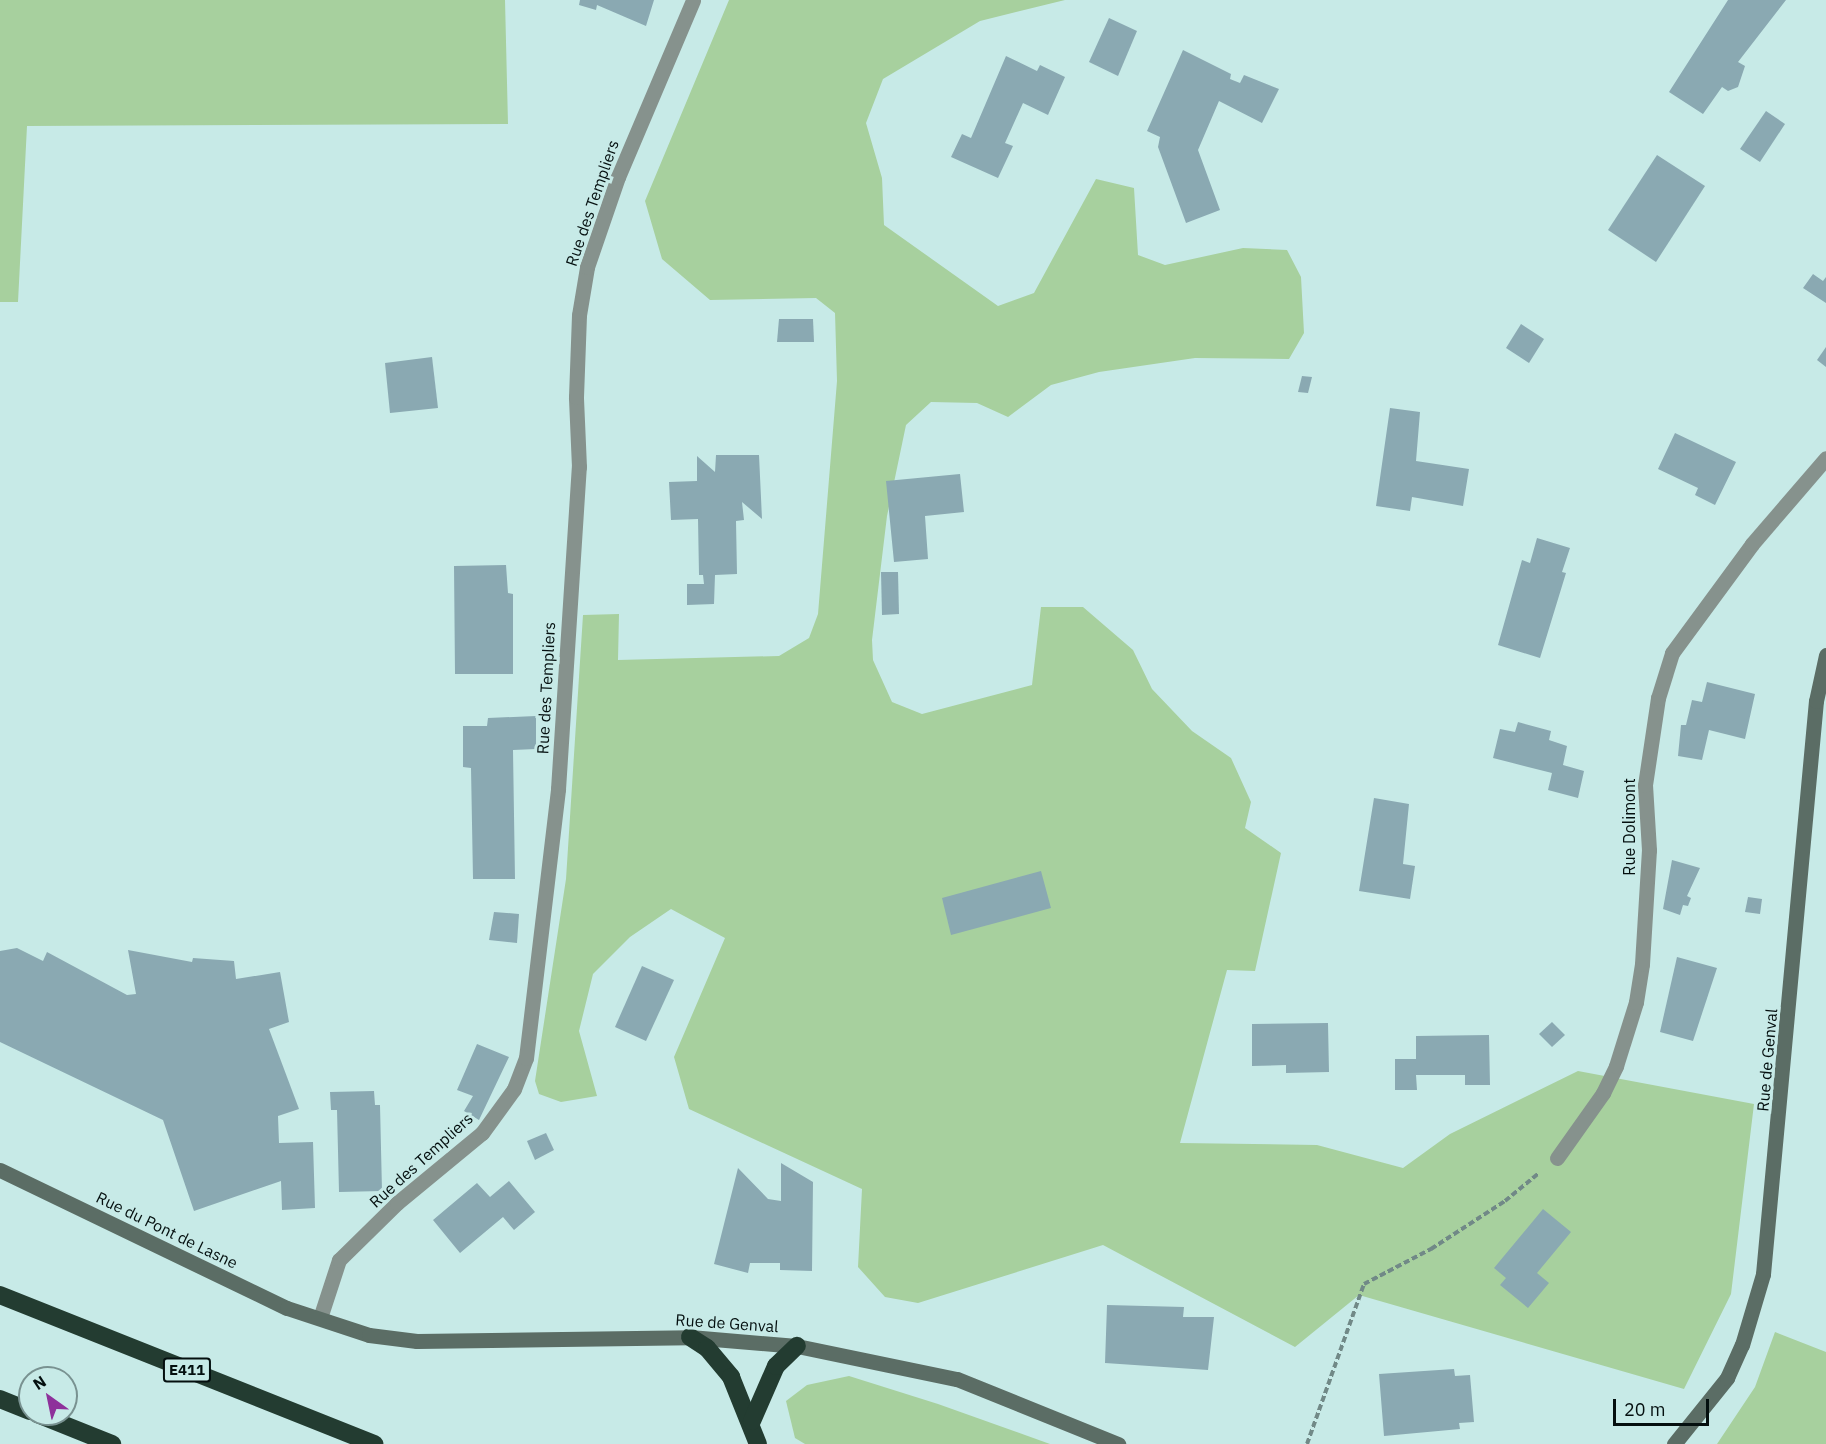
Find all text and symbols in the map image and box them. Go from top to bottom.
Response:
street label: Rue des Templiers [561,137,623,269]
street label: Rue des Templiers [533,621,559,755]
street label: Rue Dolimont [1619,778,1639,876]
street label: Rue de Genval [1753,1008,1781,1112]
street label: Rue des Templiers [365,1109,477,1211]
street label: Rue du Pont de Lasne [93,1187,241,1273]
street label: Rue de Genval [675,1310,779,1336]
road number: E411 [162,1358,213,1382]
north arrow [18,1366,78,1426]
text: N [29,1371,50,1394]
scale bar [1616,1387,1712,1425]
text: 20 m [1624,1398,1666,1421]

